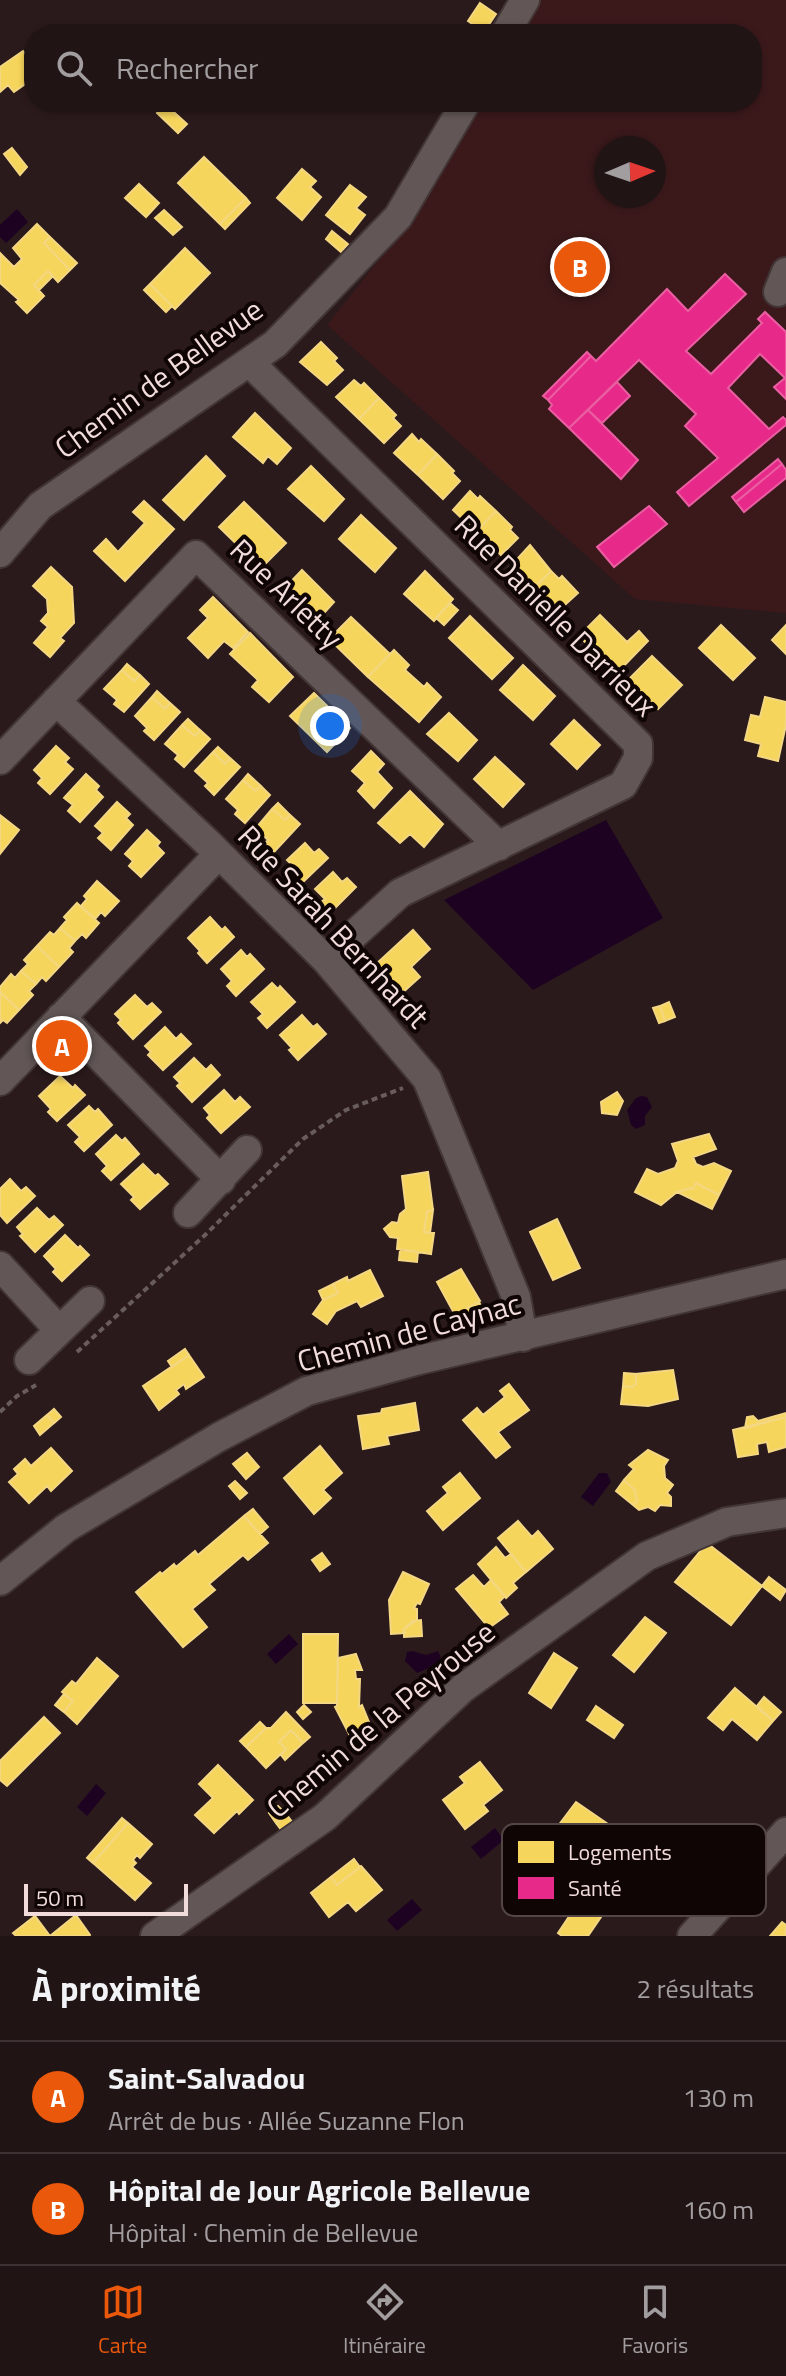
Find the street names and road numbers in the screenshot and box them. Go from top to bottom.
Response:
street label: Chemin de Bellevue [45,287,272,470]
street label: Rue Danielle Darrieux [444,503,668,727]
street label: Rue Arletty [220,527,354,659]
street label: Rue Sarah Bernhardt [227,814,441,1039]
street label: Chemin de Caynac [292,1280,526,1384]
street label: Chemin de la Peyrouse [256,1610,505,1829]

